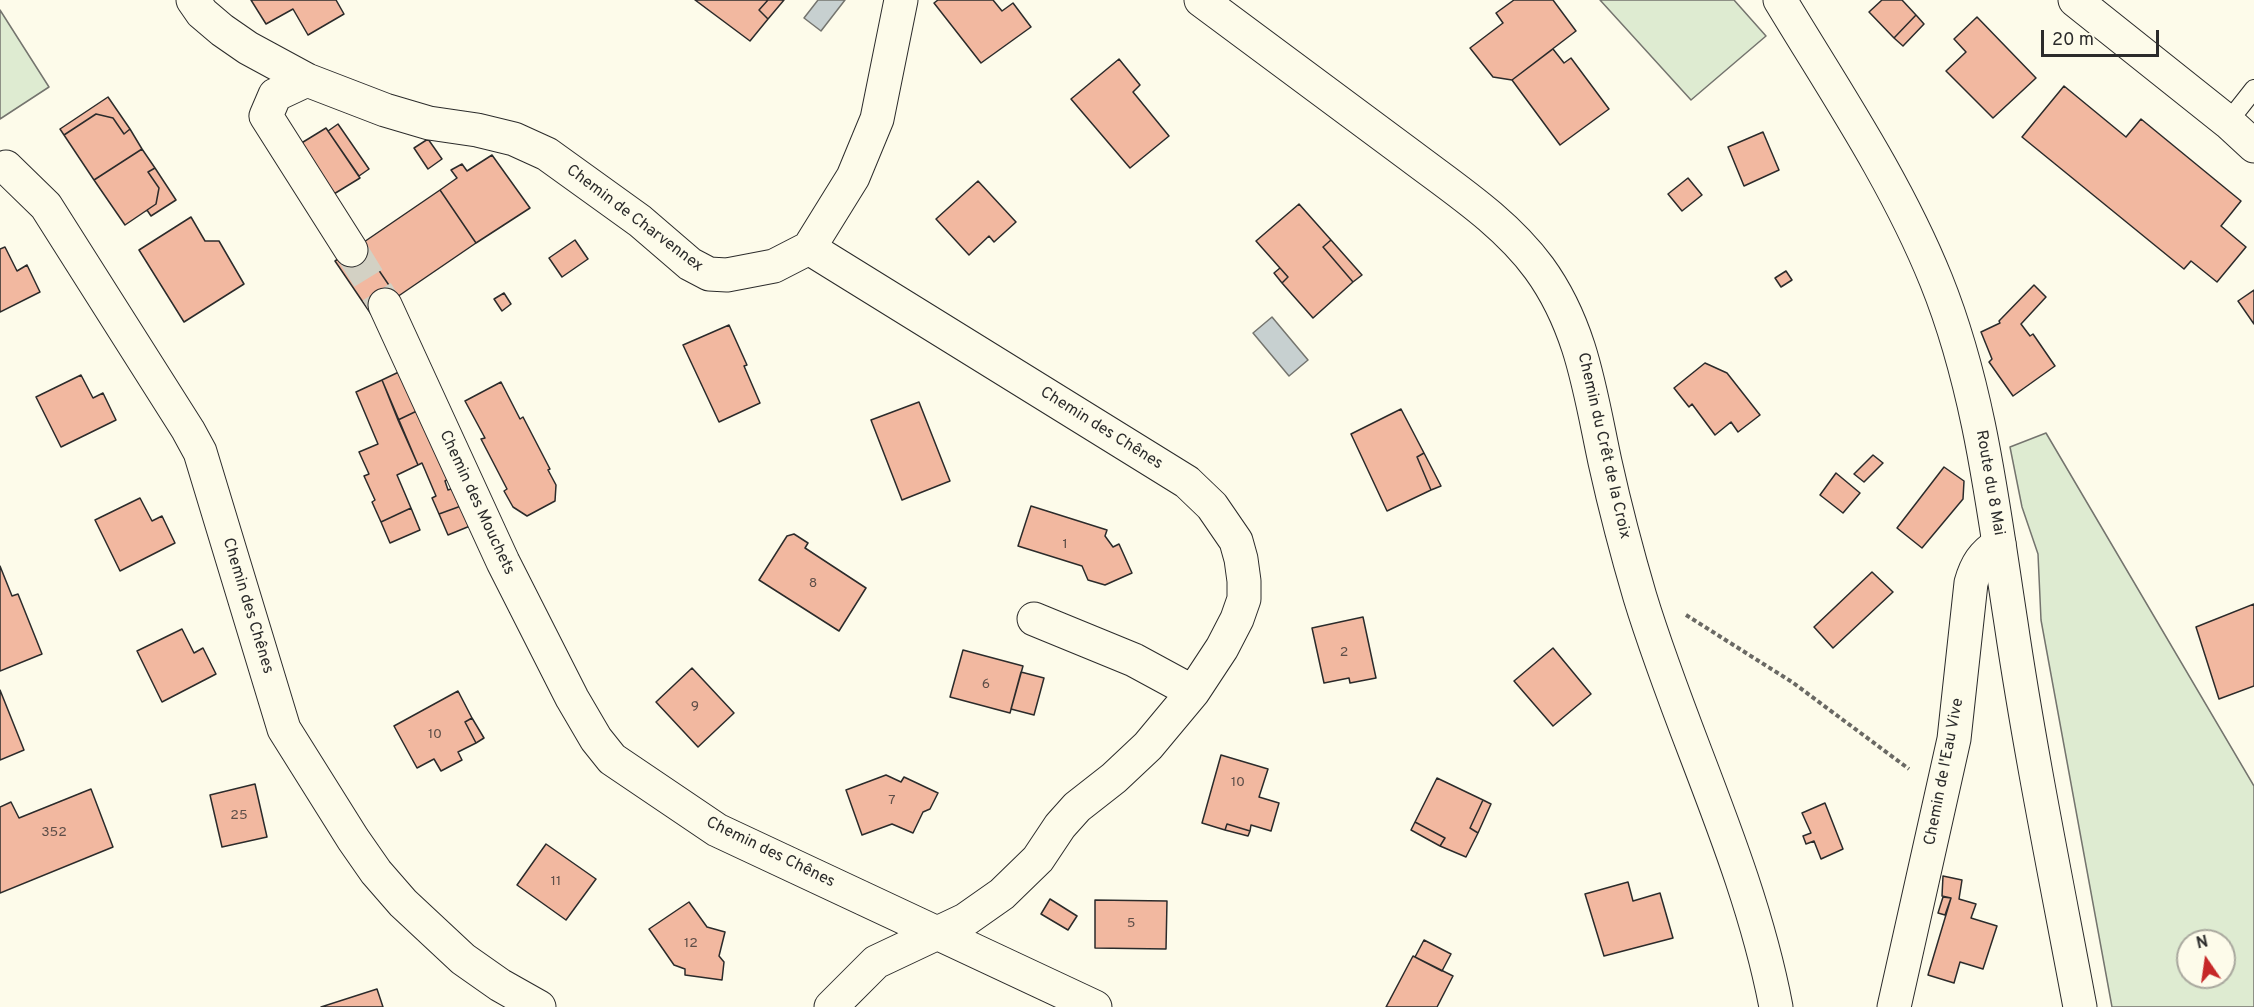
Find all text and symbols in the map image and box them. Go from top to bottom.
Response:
scale bar [2044,18,2162,56]
text: 20 m [2052,29,2094,52]
street label: Chemin de Charvennex [562,161,706,277]
street label: Chemin du Crêt de la Croix [1572,351,1634,541]
street label: Chemin des Chênes [1036,384,1166,474]
street label: Chemin des Mouchets [434,428,518,578]
street label: Route du 8 Mai [1970,429,2008,537]
street label: Chemin des Chênes [217,536,277,676]
house number: 1 [1062,537,1068,553]
house number: 8 [809,576,817,592]
house number: 2 [1340,645,1348,661]
house number: 6 [982,677,990,693]
street label: Chemin de l'Eau Vive [1921,697,1969,847]
house number: 9 [691,699,699,715]
house number: 10 [428,727,442,743]
house number: 10 [1231,775,1245,791]
house number: 7 [888,793,896,809]
house number: 25 [230,808,248,824]
street label: Chemin des Chênes [702,813,838,893]
house number: 352 [41,825,67,841]
house number: 11 [551,874,561,890]
house number: 5 [1127,916,1135,932]
north arrow [2176,929,2236,989]
text: N [2195,932,2210,954]
house number: 12 [684,936,698,952]

